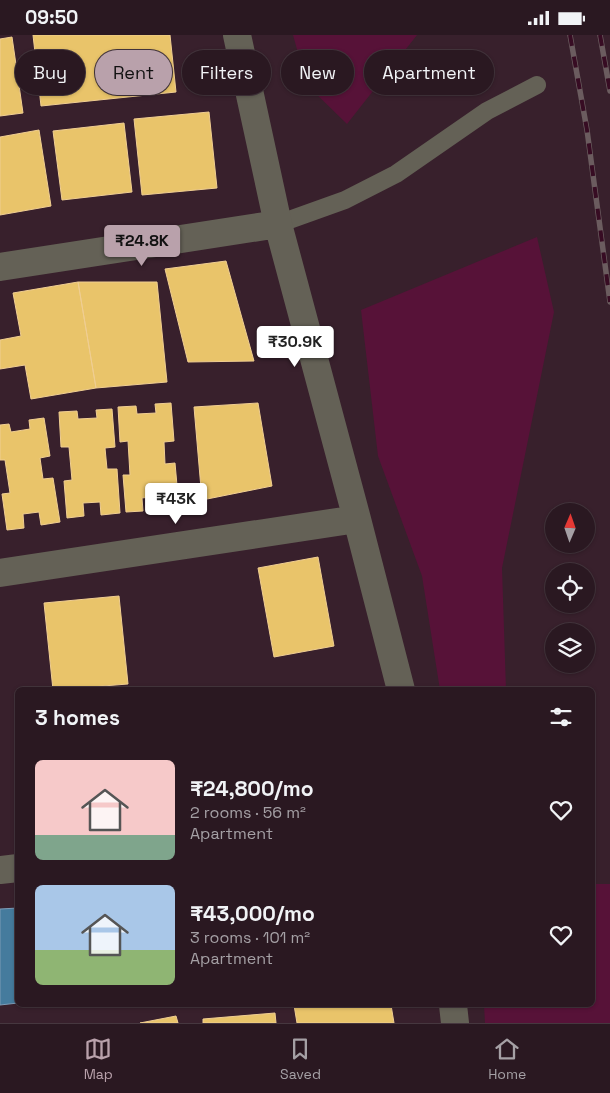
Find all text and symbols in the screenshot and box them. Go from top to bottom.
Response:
text: 09:50 [25,5,78,30]
chip: Buy [15,50,85,95]
chip: Rent [95,50,172,95]
chip: Filters [182,50,271,95]
chip: New [281,50,354,95]
chip: Apartment [364,50,494,95]
pin: ₹24.8K [101,225,183,267]
text: ₹24.8K [115,230,169,251]
pin: ₹30.9K [254,325,336,368]
text: ₹30.9K [268,331,322,352]
pin: ₹43K [146,483,206,525]
text: ₹43K [156,488,196,509]
north arrow [545,503,595,553]
map controls [545,503,595,673]
button: locate [545,563,595,613]
button: layers [545,623,595,673]
icon: filters [547,703,575,731]
text: 3 homes [35,704,120,731]
text: ₹24,800/mo [190,775,313,802]
icon: home [75,780,135,840]
icon: heart [547,796,575,824]
text: 2 rooms · 56 m² [190,802,306,823]
text: Apartment [190,823,273,844]
text: ₹43,000/mo [190,900,315,927]
icon: home [75,905,135,965]
icon: heart [547,921,575,949]
text: 3 rooms · 101 m² [190,927,310,948]
text: Apartment [190,948,273,969]
tab: Map [84,1035,113,1083]
tab: Saved [280,1035,321,1083]
tab: Home [488,1035,526,1083]

